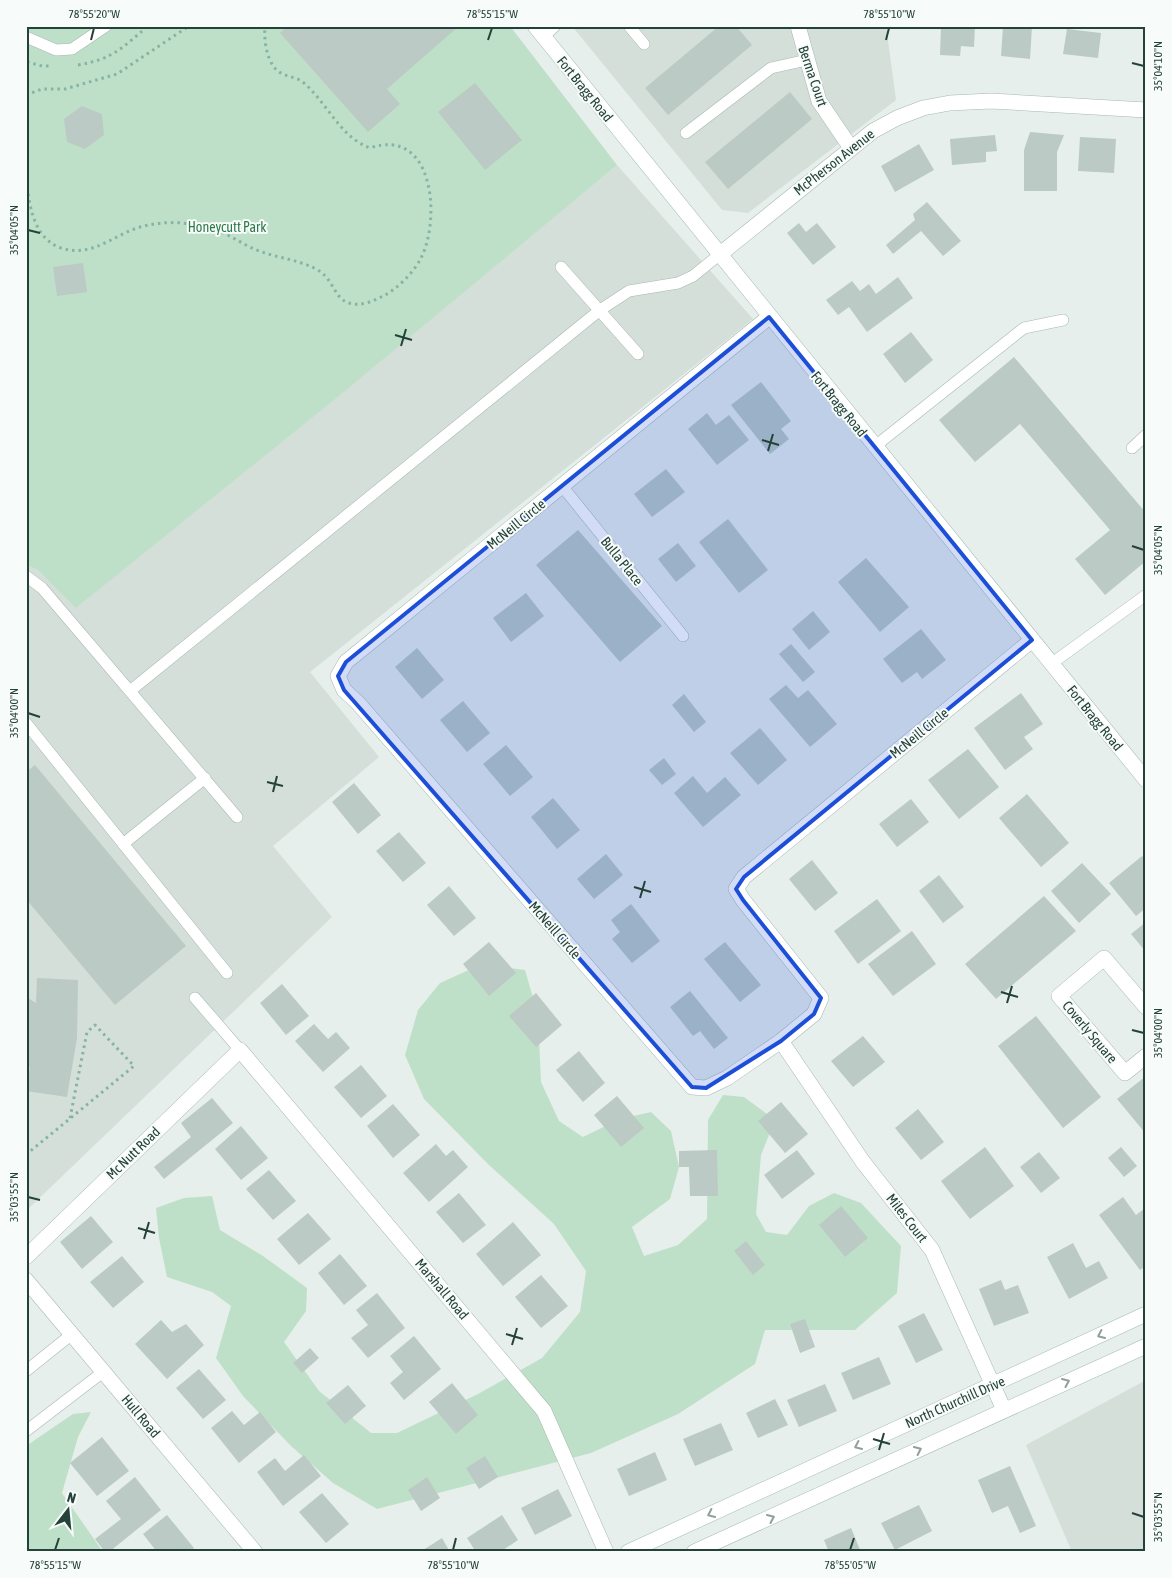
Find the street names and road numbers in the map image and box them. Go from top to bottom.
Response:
street label: Berma Court [795,43,831,109]
street label: Fort Bragg Road [554,53,616,125]
street label: McPherson Avenue [791,126,877,198]
street label: Fort Bragg Road [808,368,870,440]
street label: McNeill Circle [484,496,548,552]
street label: Bulla Place [598,533,646,589]
street label: Fort Bragg Road [1064,682,1126,754]
street label: McNeill Circle [887,705,951,761]
street label: McNeill Circle [526,898,584,962]
street label: Coverly Square [1059,998,1121,1066]
street label: Mc Nutt Road [103,1124,163,1182]
street label: Miles Court [883,1191,931,1245]
street label: Marshall Road [412,1255,472,1323]
street label: North Churchill Drive [903,1373,1007,1431]
street label: Hull Road [118,1391,164,1441]

